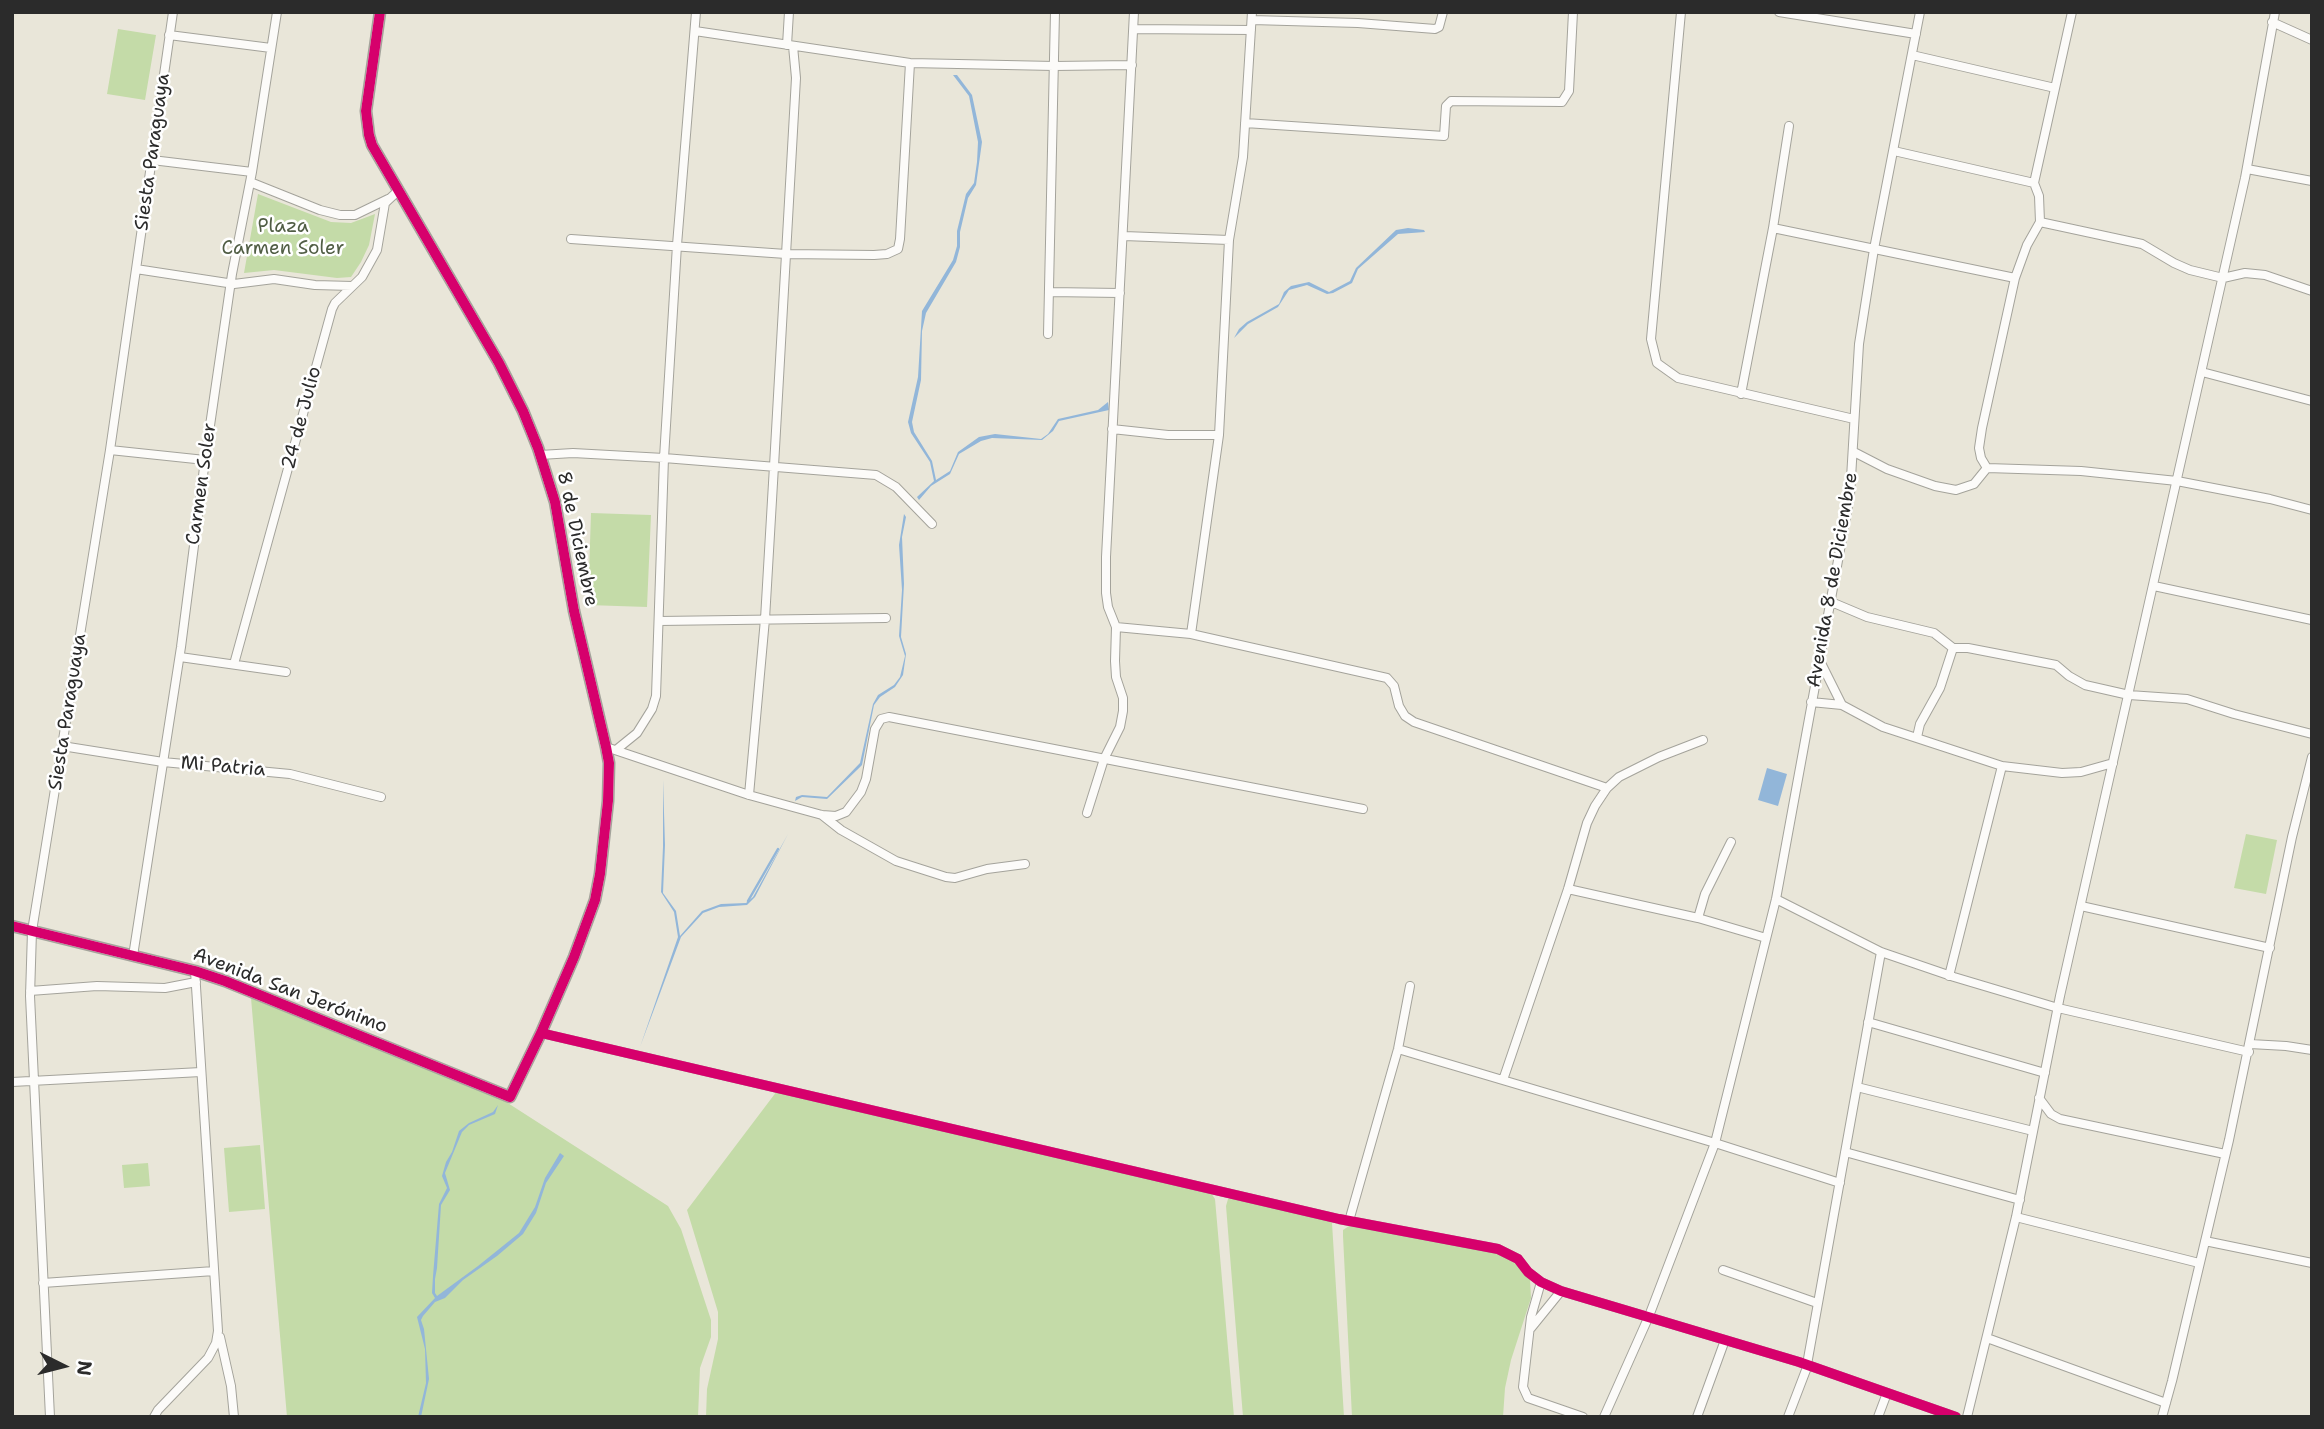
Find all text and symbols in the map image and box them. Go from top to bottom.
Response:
street label: Siesta Paraguaya [131,72,175,232]
park label: Plaza Carmen Soler [222,216,344,260]
street label: 24 de Julio [277,364,327,472]
street label: Carmen Soler [182,422,222,546]
street label: 8 de Diciembre [552,469,602,609]
street label: Avenida 8 de Diciembre [1803,471,1863,689]
street label: Siesta Paraguaya [44,632,92,792]
street label: Mi Patria [180,752,266,782]
street label: Avenida San Jerónimo [190,943,390,1039]
north arrow [28,1331,98,1401]
text: N [71,1359,98,1377]

